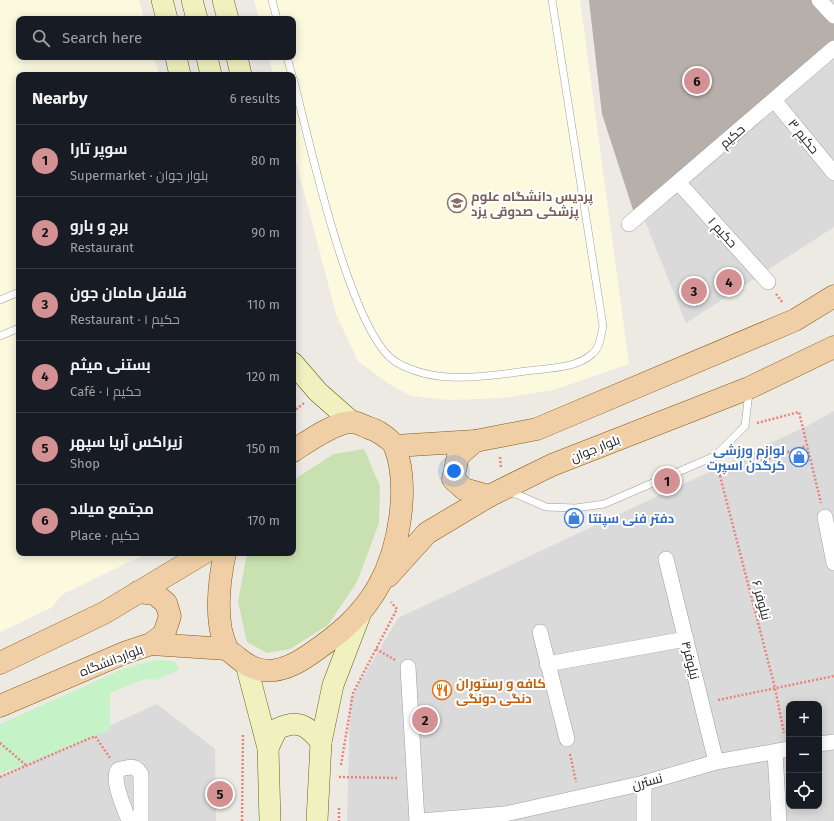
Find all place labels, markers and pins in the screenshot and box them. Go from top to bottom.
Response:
pin: 6 [684,66,710,96]
place label: پردیس دانشگاه علوم پزشکی صدوقی یزد [471,189,593,221]
school or university icon: پردیس دانشگاه علوم پزشکی صدوقی یزد [446,192,468,214]
pin: 4 [716,267,742,297]
pin: 3 [681,276,707,306]
place label: لوازم ورزشی کرگدن اسپرت [707,443,785,475]
shop icon: لوازم ورزشی کرگدن اسپرت [788,446,810,468]
pin: 1 [654,466,680,496]
shop icon: دفتر فنی سپنتا [563,507,585,529]
place label: دفتر فنی سپنتا [588,511,674,528]
place label: کافه و رستوران دنگی دونگی [456,676,546,707]
restaurant icon: کافه و رستوران دنگی دونگی [431,679,453,701]
pin: 2 [412,705,438,735]
pin: 5 [207,779,233,809]

